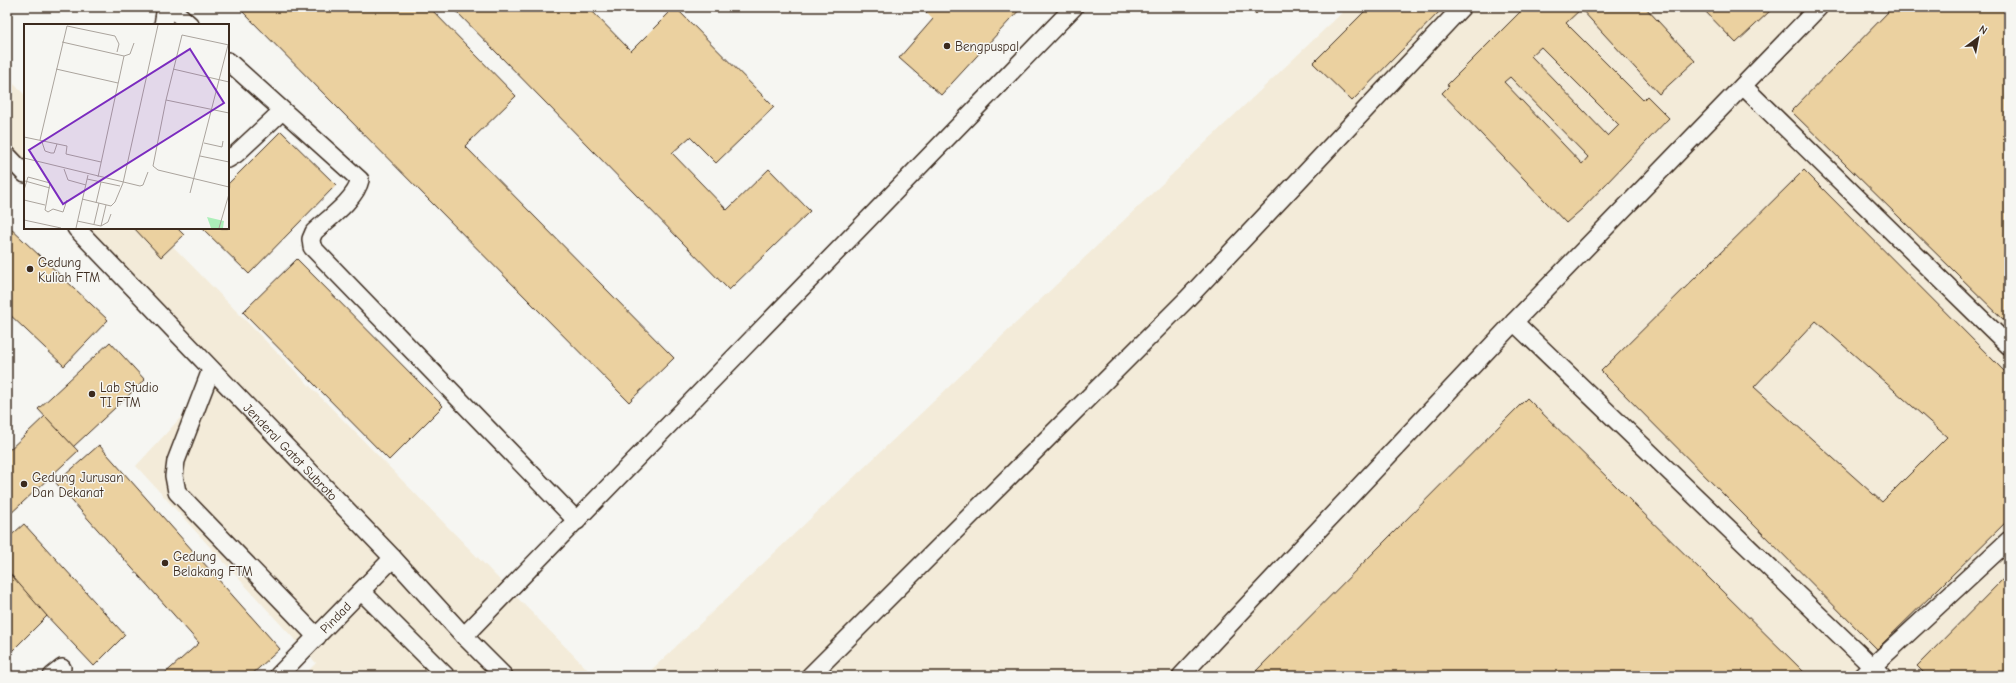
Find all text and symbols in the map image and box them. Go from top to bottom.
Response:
north arrow [1958,18,1998,58]
text: N [1977,23,1990,37]
inset map [24,24,229,229]
place label: Bengpuspal [955,39,1019,54]
marker: Bengpuspal [942,41,952,51]
place label: Gedung Kuliah FTM [38,255,100,285]
marker: Gedung Kuliah FTM [25,264,35,274]
place label: Lab Studio TI FTM [100,380,159,410]
marker: Lab Studio TI FTM [87,389,97,399]
street label: Jenderal Gatot Subroto [241,400,341,503]
place label: Gedung Jurusan Dan Dekanat [32,470,123,500]
marker: Gedung Jurusan Dan Dekanat [19,479,29,489]
place label: Gedung Belakang FTM [173,549,253,579]
marker: Gedung Belakang FTM [160,558,170,568]
street label: Pindad [317,598,354,636]

